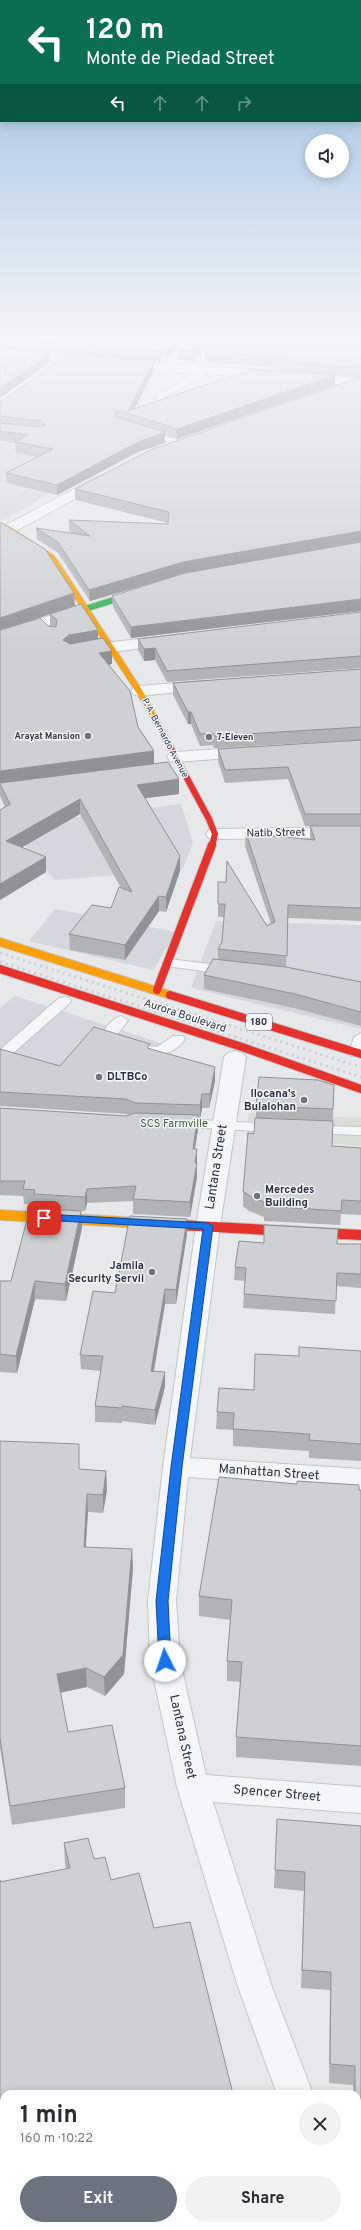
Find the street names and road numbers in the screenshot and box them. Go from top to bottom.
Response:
street label: P. A. Bernardo Avenue [139,697,191,780]
street label: Natib Street [246,825,306,841]
street label: Aurora Boulevard [142,996,228,1036]
road number: 180 [246,1014,272,1030]
street label: Lantana Street [202,1123,232,1211]
street label: Manhattan Street [218,1461,320,1485]
street label: Lantana Street [165,1693,199,1781]
street label: Spencer Street [233,1782,321,1806]

